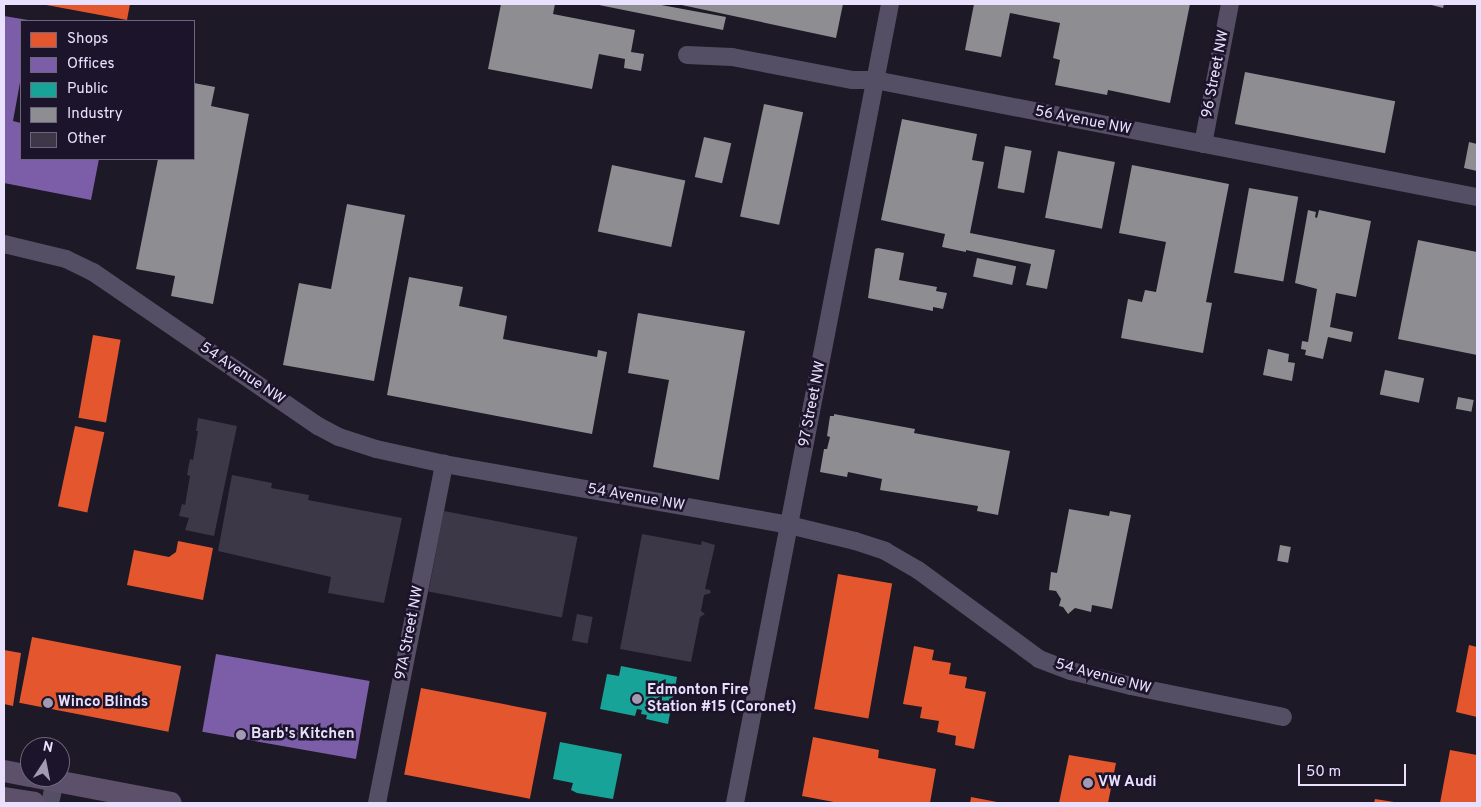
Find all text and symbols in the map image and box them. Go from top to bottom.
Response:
legend [20,20,195,160]
street label: 96 Street NW [1199,28,1233,120]
text: Shops [67,30,108,49]
text: Offices [67,55,114,74]
text: Public [67,80,108,99]
street label: 56 Avenue NW [1033,103,1133,139]
text: Industry [67,105,123,124]
text: Other [67,130,106,149]
street label: 54 Avenue NW [196,339,288,409]
street label: 97 Street NW [796,359,830,449]
street label: 54 Avenue NW [586,481,686,515]
street label: 97A Street NW [392,584,428,682]
street label: 54 Avenue NW [1053,655,1153,699]
place label: Edmonton Fire Station #15 (Coronet) [647,681,797,716]
marker: Edmonton Fire Station #15 (Coronet) [631,693,643,705]
place label: Winco Blinds [58,694,148,712]
marker: Winco Blinds [42,697,54,709]
place label: Barb's Kitchen [251,726,355,744]
marker: Barb's Kitchen [235,729,247,741]
north arrow [20,737,70,787]
text: N [41,738,54,757]
scale bar [1301,754,1408,786]
text: 50 m [1306,763,1341,782]
place label: VW Audi [1098,774,1157,792]
marker: VW Audi [1082,777,1094,789]

